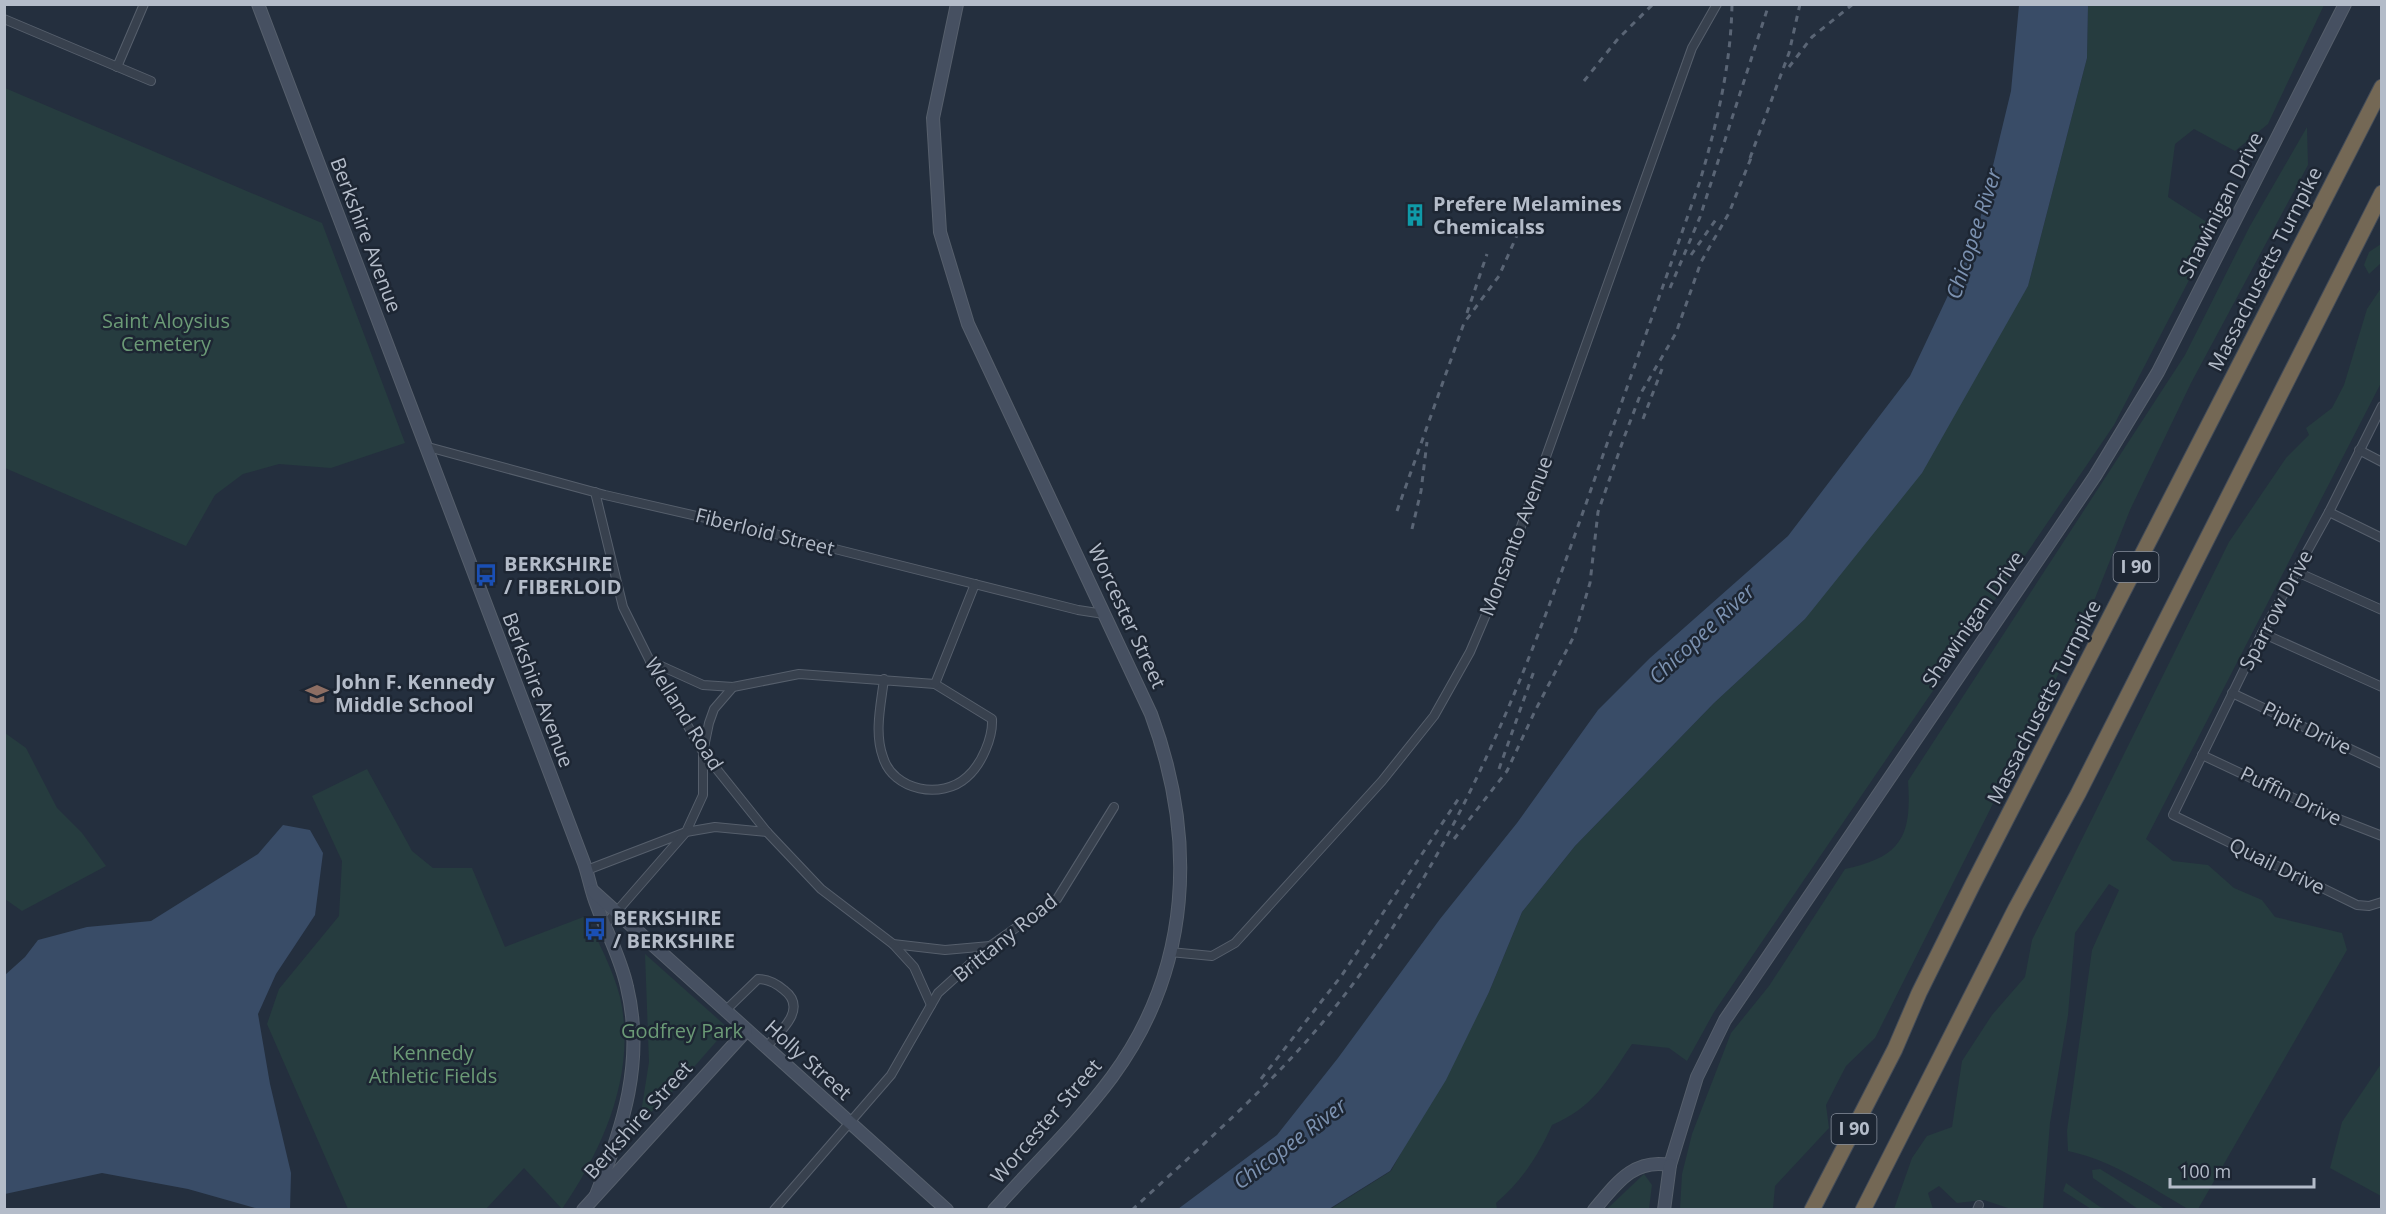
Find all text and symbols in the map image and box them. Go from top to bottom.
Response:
street label: Shawinigan Drive [2172,127,2269,282]
street label: Berkshire Avenue [324,153,408,316]
street label: Massachusetts Turnpike [2201,162,2328,376]
water label: Chicopee River [1939,164,2007,302]
place label: Prefere Melamines Chemicalss [1433,190,1622,240]
building icon: Prefere Melamines Chemicalss [1402,202,1428,228]
park label: Saint Aloysius Cemetery [102,307,230,357]
street label: Monsanto Avenue [1473,452,1558,620]
street label: Fiberloid Street [693,501,837,562]
street label: Worcester Street [1082,539,1173,692]
street label: Shawinigan Drive [1915,545,2030,692]
street label: Sparrow Drive [2233,545,2319,675]
place label: BERKSHIRE / FIBERLOID [504,550,622,600]
road number: I 90 [2114,552,2158,582]
bus stop icon: BERKSHIRE / FIBERLOID [473,562,499,588]
water label: Chicopee River [1642,576,1761,690]
street label: Massachusetts Turnpike [1980,595,2107,809]
street label: Berkshire Avenue [496,608,580,771]
street label: Welland Road [639,652,730,775]
place label: John F. Kennedy Middle School [333,668,495,718]
school or university icon: John F. Kennedy Middle School [304,681,330,707]
street label: Pipit Drive [2258,694,2356,761]
street label: Puffin Drive [2236,759,2346,832]
street label: Quail Drive [2225,831,2330,900]
street label: Brittany Road [947,887,1062,988]
place label: BERKSHIRE / BERKSHIRE [613,904,735,954]
bus stop icon: BERKSHIRE / BERKSHIRE [582,916,608,942]
street label: Holly Street [759,1013,857,1106]
park label: Godfrey Park [621,1017,743,1044]
park label: Kennedy Athletic Fields [369,1039,497,1089]
street label: Worcester Street [984,1053,1107,1189]
street label: Berkshire Street [577,1055,698,1184]
water label: Chicopee River [1227,1091,1352,1195]
road number: I 90 [1832,1114,1876,1144]
scale bar [2170,1151,2314,1189]
text: 100 m [2179,1159,2231,1183]

